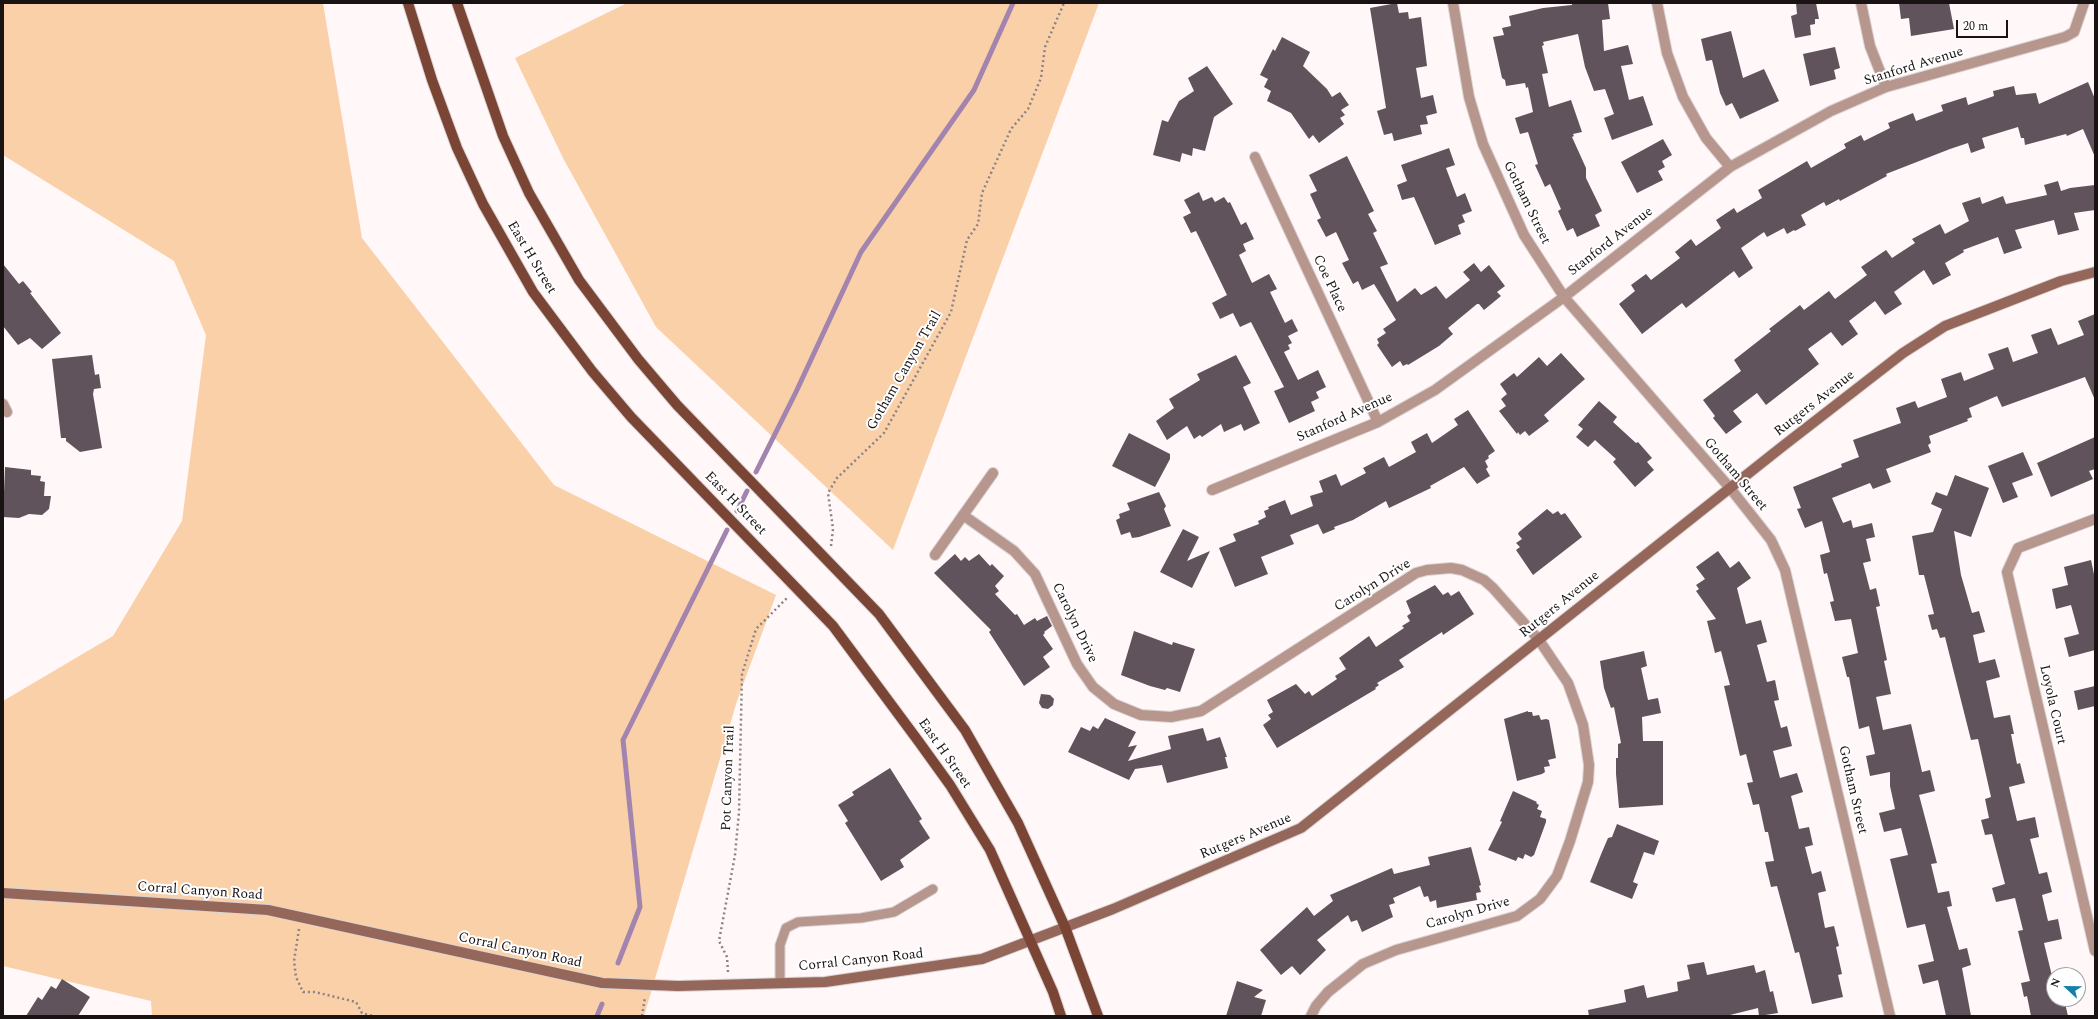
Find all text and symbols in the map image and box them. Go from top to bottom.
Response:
scale bar [1958,12,2010,38]
text: 20 m [1963,17,1988,36]
street label: Stanford Avenue [1862,44,1966,90]
street label: Gotham Street [1499,159,1553,247]
street label: Stanford Avenue [1565,204,1657,280]
street label: East H Street [503,219,559,297]
street label: Coe Place [1308,253,1350,315]
street label: Gotham Canyon Trail [864,308,946,434]
street label: Rutgers Avenue [1771,367,1859,441]
street label: Stanford Avenue [1295,389,1395,447]
street label: Gotham Street [1699,435,1771,515]
street label: East H Street [701,469,769,539]
street label: Carolyn Drive [1332,556,1414,616]
street label: Rutgers Avenue [1517,568,1603,642]
street label: Carolyn Drive [1047,580,1101,666]
street label: Loyola Court [2035,664,2069,746]
street label: East H Street [914,716,974,792]
street label: Pot Canyon Trail [719,725,739,831]
street label: Gotham Street [1834,744,1870,836]
street label: Rutgers Avenue [1198,810,1294,864]
street label: Corral Canyon Road [137,879,263,905]
street label: Carolyn Drive [1424,894,1512,934]
street label: Corral Canyon Road [457,930,583,972]
street label: Corral Canyon Road [798,946,924,976]
north arrow [2046,967,2086,1007]
text: N [2046,975,2065,990]

